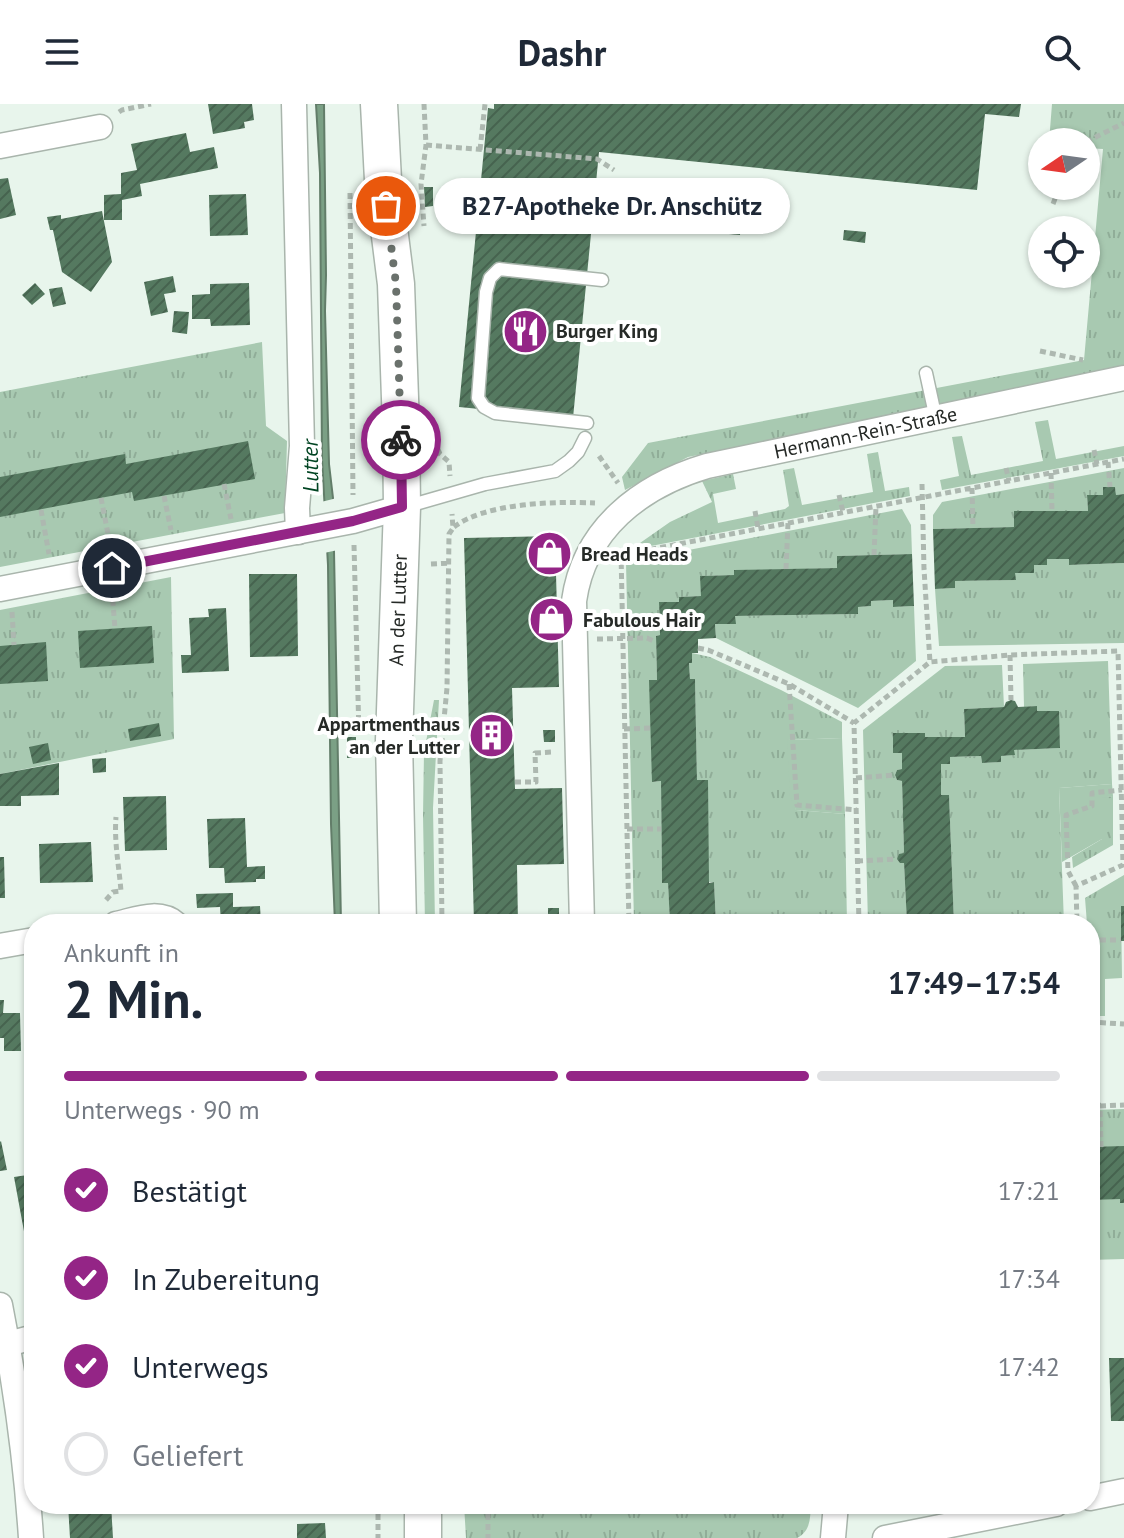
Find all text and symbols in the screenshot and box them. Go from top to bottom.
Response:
text: Dashr [518,29,606,76]
icon: menu [40,30,84,74]
icon: search [1040,30,1084,74]
north arrow [1028,128,1100,200]
map controls [1028,128,1100,288]
pin [352,172,420,240]
callout: B27-Apotheke Dr. Anschütz [434,178,790,234]
icon: bag [364,184,408,228]
text: B27-Apotheke Dr. Anschütz [462,189,762,222]
button: locate [1028,216,1100,288]
restaurant icon: Burger King [501,307,549,355]
place label: Burger King [556,318,658,344]
courier [361,400,441,480]
street label: Hermann-Rein-Straße [772,401,959,465]
icon: bike [379,418,423,462]
water label: Lutter [296,437,324,493]
shop icon: Bread Heads [526,530,574,578]
pin [78,534,146,602]
place label: Bread Heads [581,541,688,567]
icon: home [90,546,134,590]
street label: An der Lutter [383,553,413,666]
shop icon: Fabulous Hair [528,596,576,644]
place label: Fabulous Hair [583,607,701,633]
place label: Appartmenthaus an der Lutter [318,711,460,760]
building icon: Appartmenthaus an der Lutter [467,711,515,759]
text: Ankunft in [64,936,179,969]
text: 17:49–17:54 [888,963,1060,1002]
text: 2 Min. [64,965,203,1032]
text: Unterwegs · 90 m [64,1093,260,1126]
icon: check [64,1168,108,1212]
text: Bestätigt [132,1171,247,1210]
text: 17:21 [998,1174,1060,1207]
icon: check [64,1256,108,1300]
text: In Zubereitung [132,1259,320,1298]
text: 17:34 [998,1262,1060,1295]
icon: check [64,1344,108,1388]
text: Unterwegs [132,1347,269,1386]
text: 17:42 [998,1350,1060,1383]
text: Geliefert [132,1435,243,1474]

